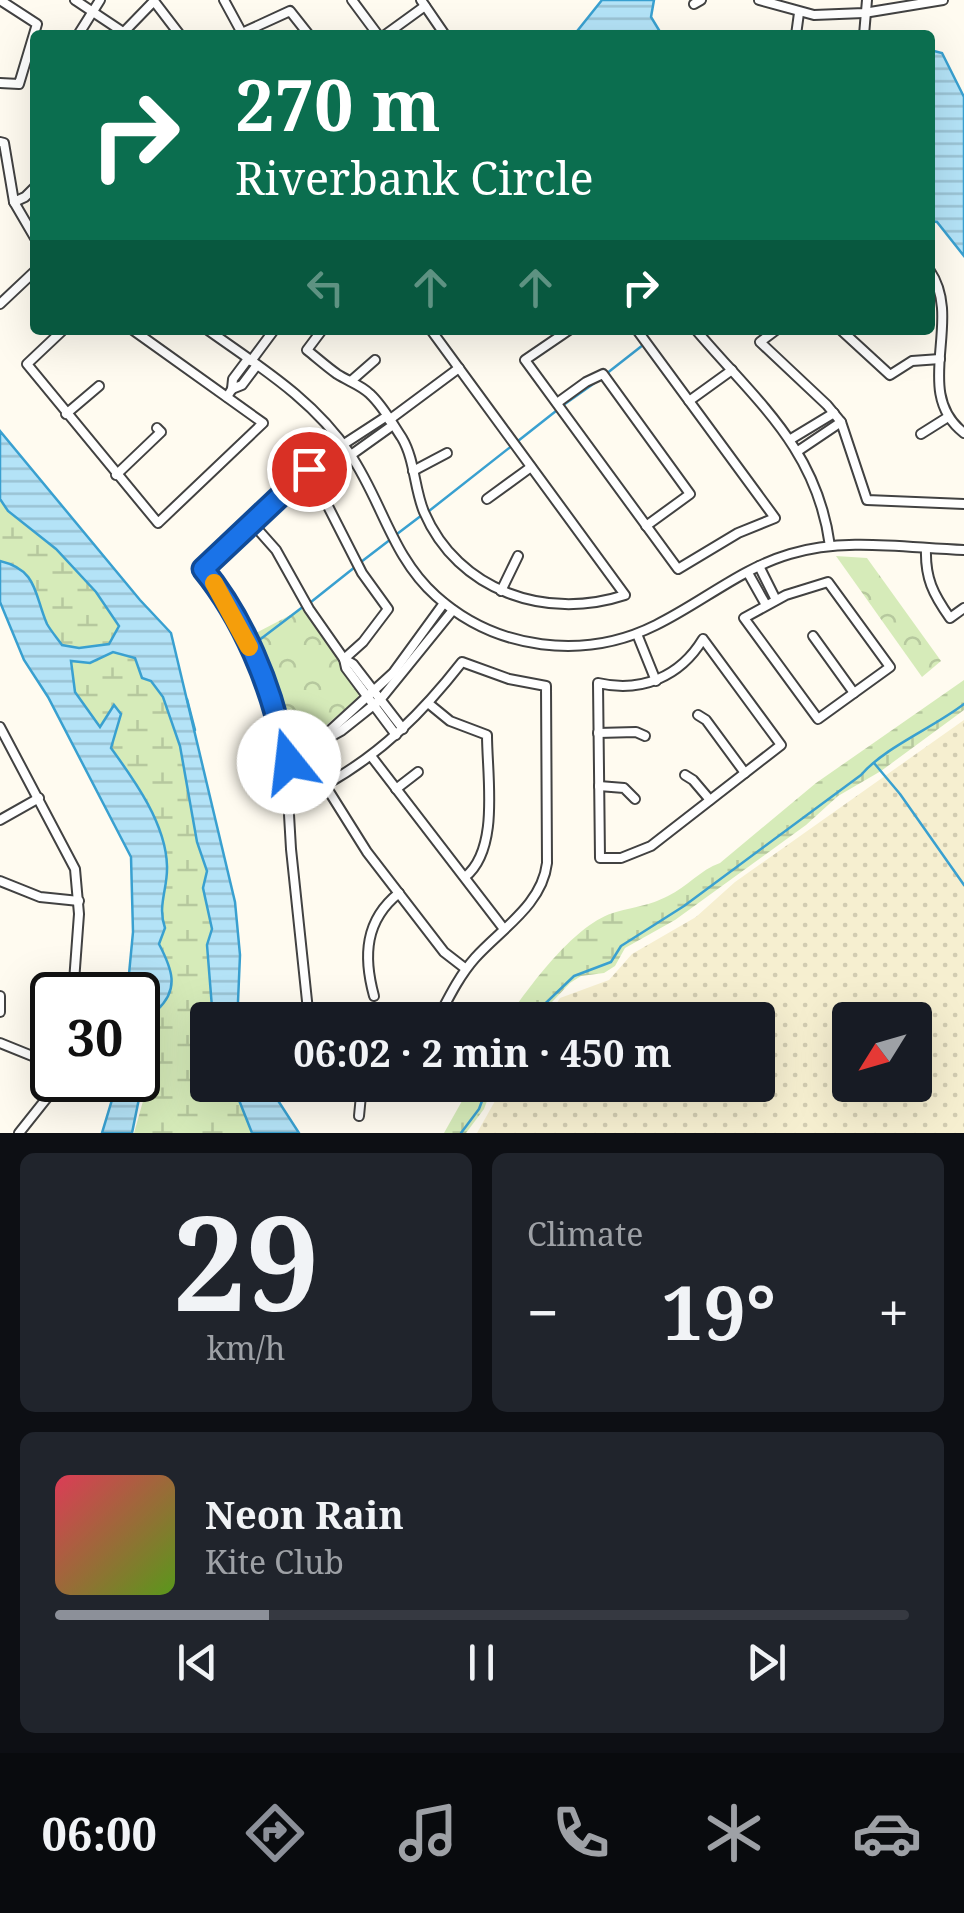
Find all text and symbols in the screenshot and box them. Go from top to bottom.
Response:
text: 270 m [235,56,441,152]
icon: right [70,70,200,200]
text: Riverbank Circle [235,147,594,208]
icon: left [298,260,353,315]
icon: ahead [403,260,458,315]
icon: ahead [508,260,563,315]
icon: right [613,260,668,315]
pin [267,427,352,512]
icon: arrive [282,442,337,497]
position arrow [237,710,341,814]
speed limit sign: 30 [30,972,160,1102]
north arrow [832,1002,932,1102]
map controls [832,1002,932,1102]
text: 06:02 · 2 min · 450 m [293,1026,672,1078]
text: 29 [173,1172,319,1349]
text: Climate [527,1212,643,1255]
text: 19° [661,1260,776,1362]
text: − [527,1274,559,1349]
text: + [878,1274,909,1349]
text: km/h [207,1326,285,1369]
text: Neon Rain [205,1488,404,1540]
text: Kite Club [205,1540,344,1583]
icon: previous [170,1635,225,1690]
icon: pause [454,1635,509,1690]
icon: next [739,1635,794,1690]
icon: directions [240,1798,310,1868]
icon: music [393,1798,463,1868]
icon: phone [546,1798,616,1868]
icon: climate [699,1798,769,1868]
icon: car [852,1798,922,1868]
text: 06:00 [42,1803,157,1864]

